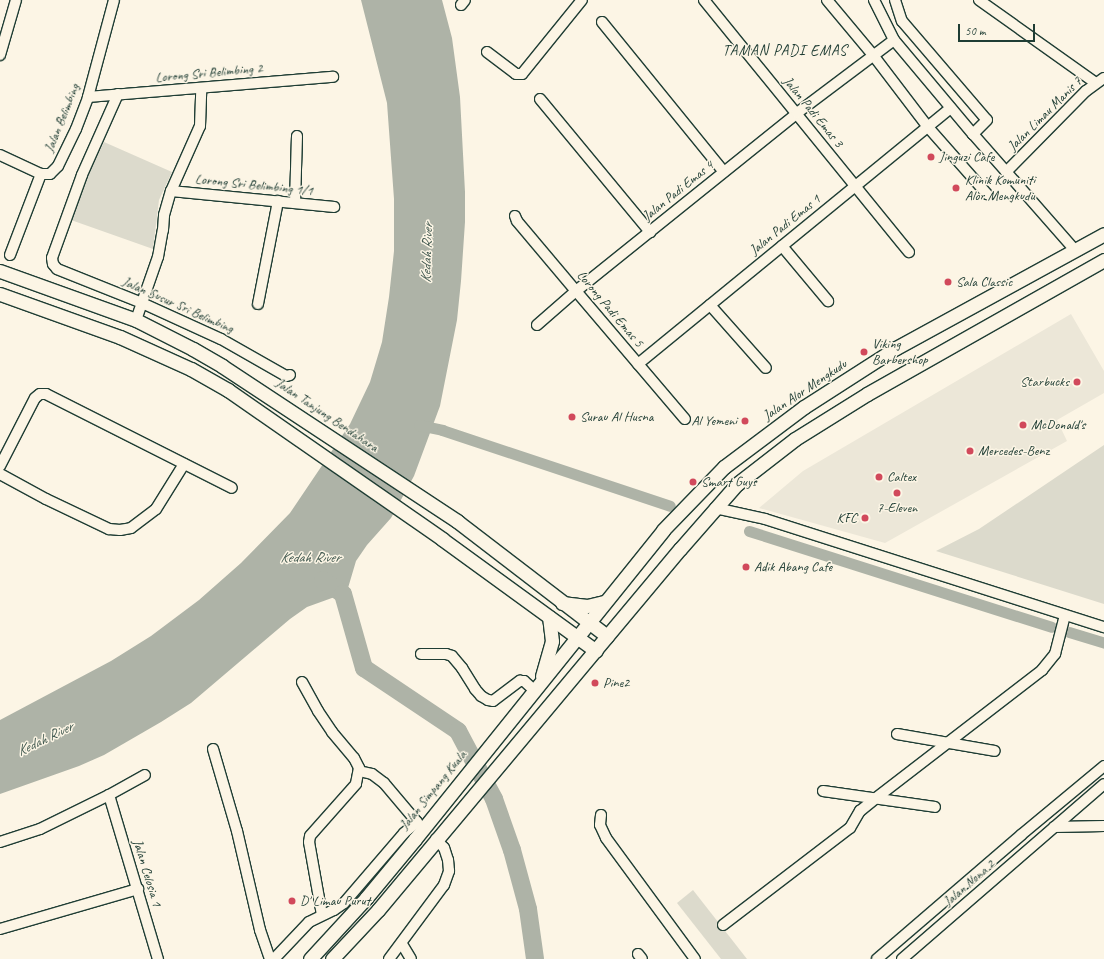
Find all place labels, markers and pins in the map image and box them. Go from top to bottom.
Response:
place label: Jinguzi Cafe [939,149,994,165]
marker: Jinguzi Cafe [926,152,936,162]
place label: Klinik Komuniti Alor Mengkudu [965,172,1035,204]
marker: Klinik Komuniti Alor Mengkudu [950,182,962,194]
place label: Sala Classic [956,274,1012,290]
marker: Sala Classic [943,277,953,287]
place label: Viking Barbershop [872,336,927,368]
marker: Viking Barbershop [859,347,869,357]
place label: Starbucks [1020,374,1069,390]
marker: Starbucks [1072,377,1082,387]
place label: Surau Al Husna [580,409,653,425]
marker: Surau Al Husna [567,412,577,422]
place label: Al Yemeni [692,413,737,429]
marker: Al Yemeni [740,416,750,426]
place label: McDonald's [1031,417,1085,433]
marker: McDonald's [1018,420,1028,430]
place label: Mercedes-Benz [978,443,1049,459]
marker: Mercedes-Benz [965,446,975,456]
place label: Caltex [887,469,916,485]
marker: Caltex [874,472,884,482]
place label: Smart Guys [701,474,756,490]
marker: Smart Guys [688,477,698,487]
marker: 7-Eleven [892,488,902,498]
place label: 7-Eleven [877,500,917,516]
place label: KFC [837,510,857,526]
marker: KFC [860,513,870,523]
place label: Adik Abang Cafe [754,559,833,575]
marker: Adik Abang Cafe [741,562,751,572]
place label: Pine2 [603,675,629,691]
marker: Pine2 [590,678,600,688]
place label: D' Limau Purut [300,893,370,909]
marker: D' Limau Purut [287,896,297,906]

